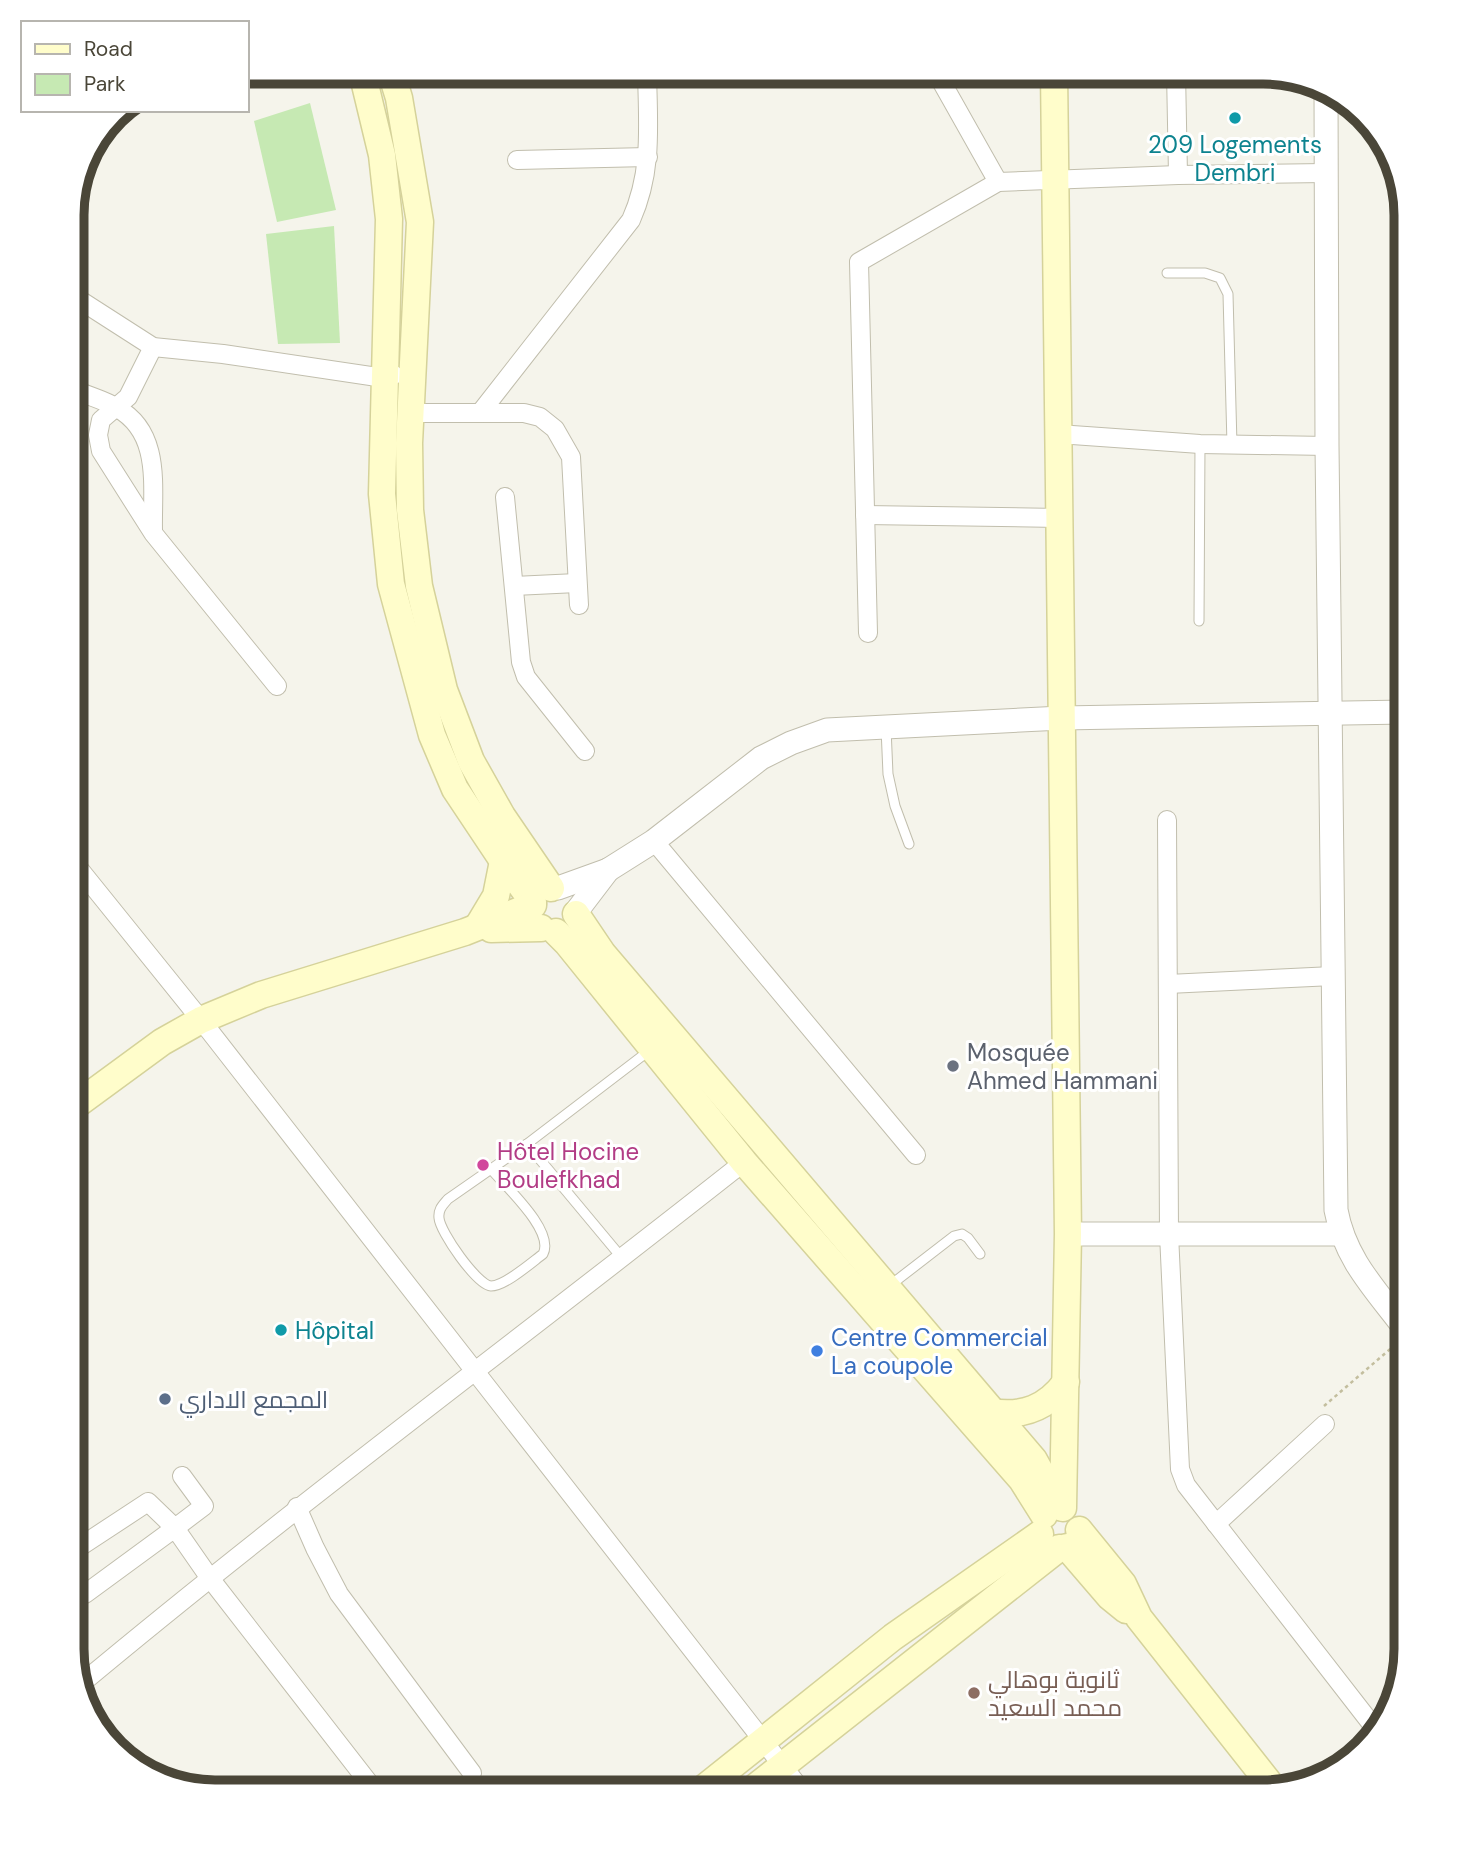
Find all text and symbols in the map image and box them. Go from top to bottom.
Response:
legend [21,21,248,112]
text: Road [84,35,133,63]
text: Park [84,70,126,98]
marker: 209 Logements Dembri [1227,110,1243,126]
place label: 209 Logements Dembri [1148,129,1322,188]
place label: Mosquée Ahmed Hammani [967,1037,1158,1096]
marker: Mosquée Ahmed Hammani [945,1058,961,1074]
place label: Hôtel Hocine Boulefkhad [497,1136,639,1195]
marker: Hôtel Hocine Boulefkhad [475,1157,491,1173]
place label: Hôpital [295,1315,374,1346]
marker: Hôpital [273,1322,289,1338]
place label: Centre Commercial La coupole [831,1322,1048,1381]
marker: Centre Commercial La coupole [809,1343,825,1359]
place label: المجمع الاداري [179,1384,328,1418]
marker: المجمع الاداري [157,1391,173,1407]
place label: ثانوية بوهالي محمد السعيد [988,1664,1122,1723]
marker: ثانوية بوهالي محمد السعيد [966,1685,982,1701]

